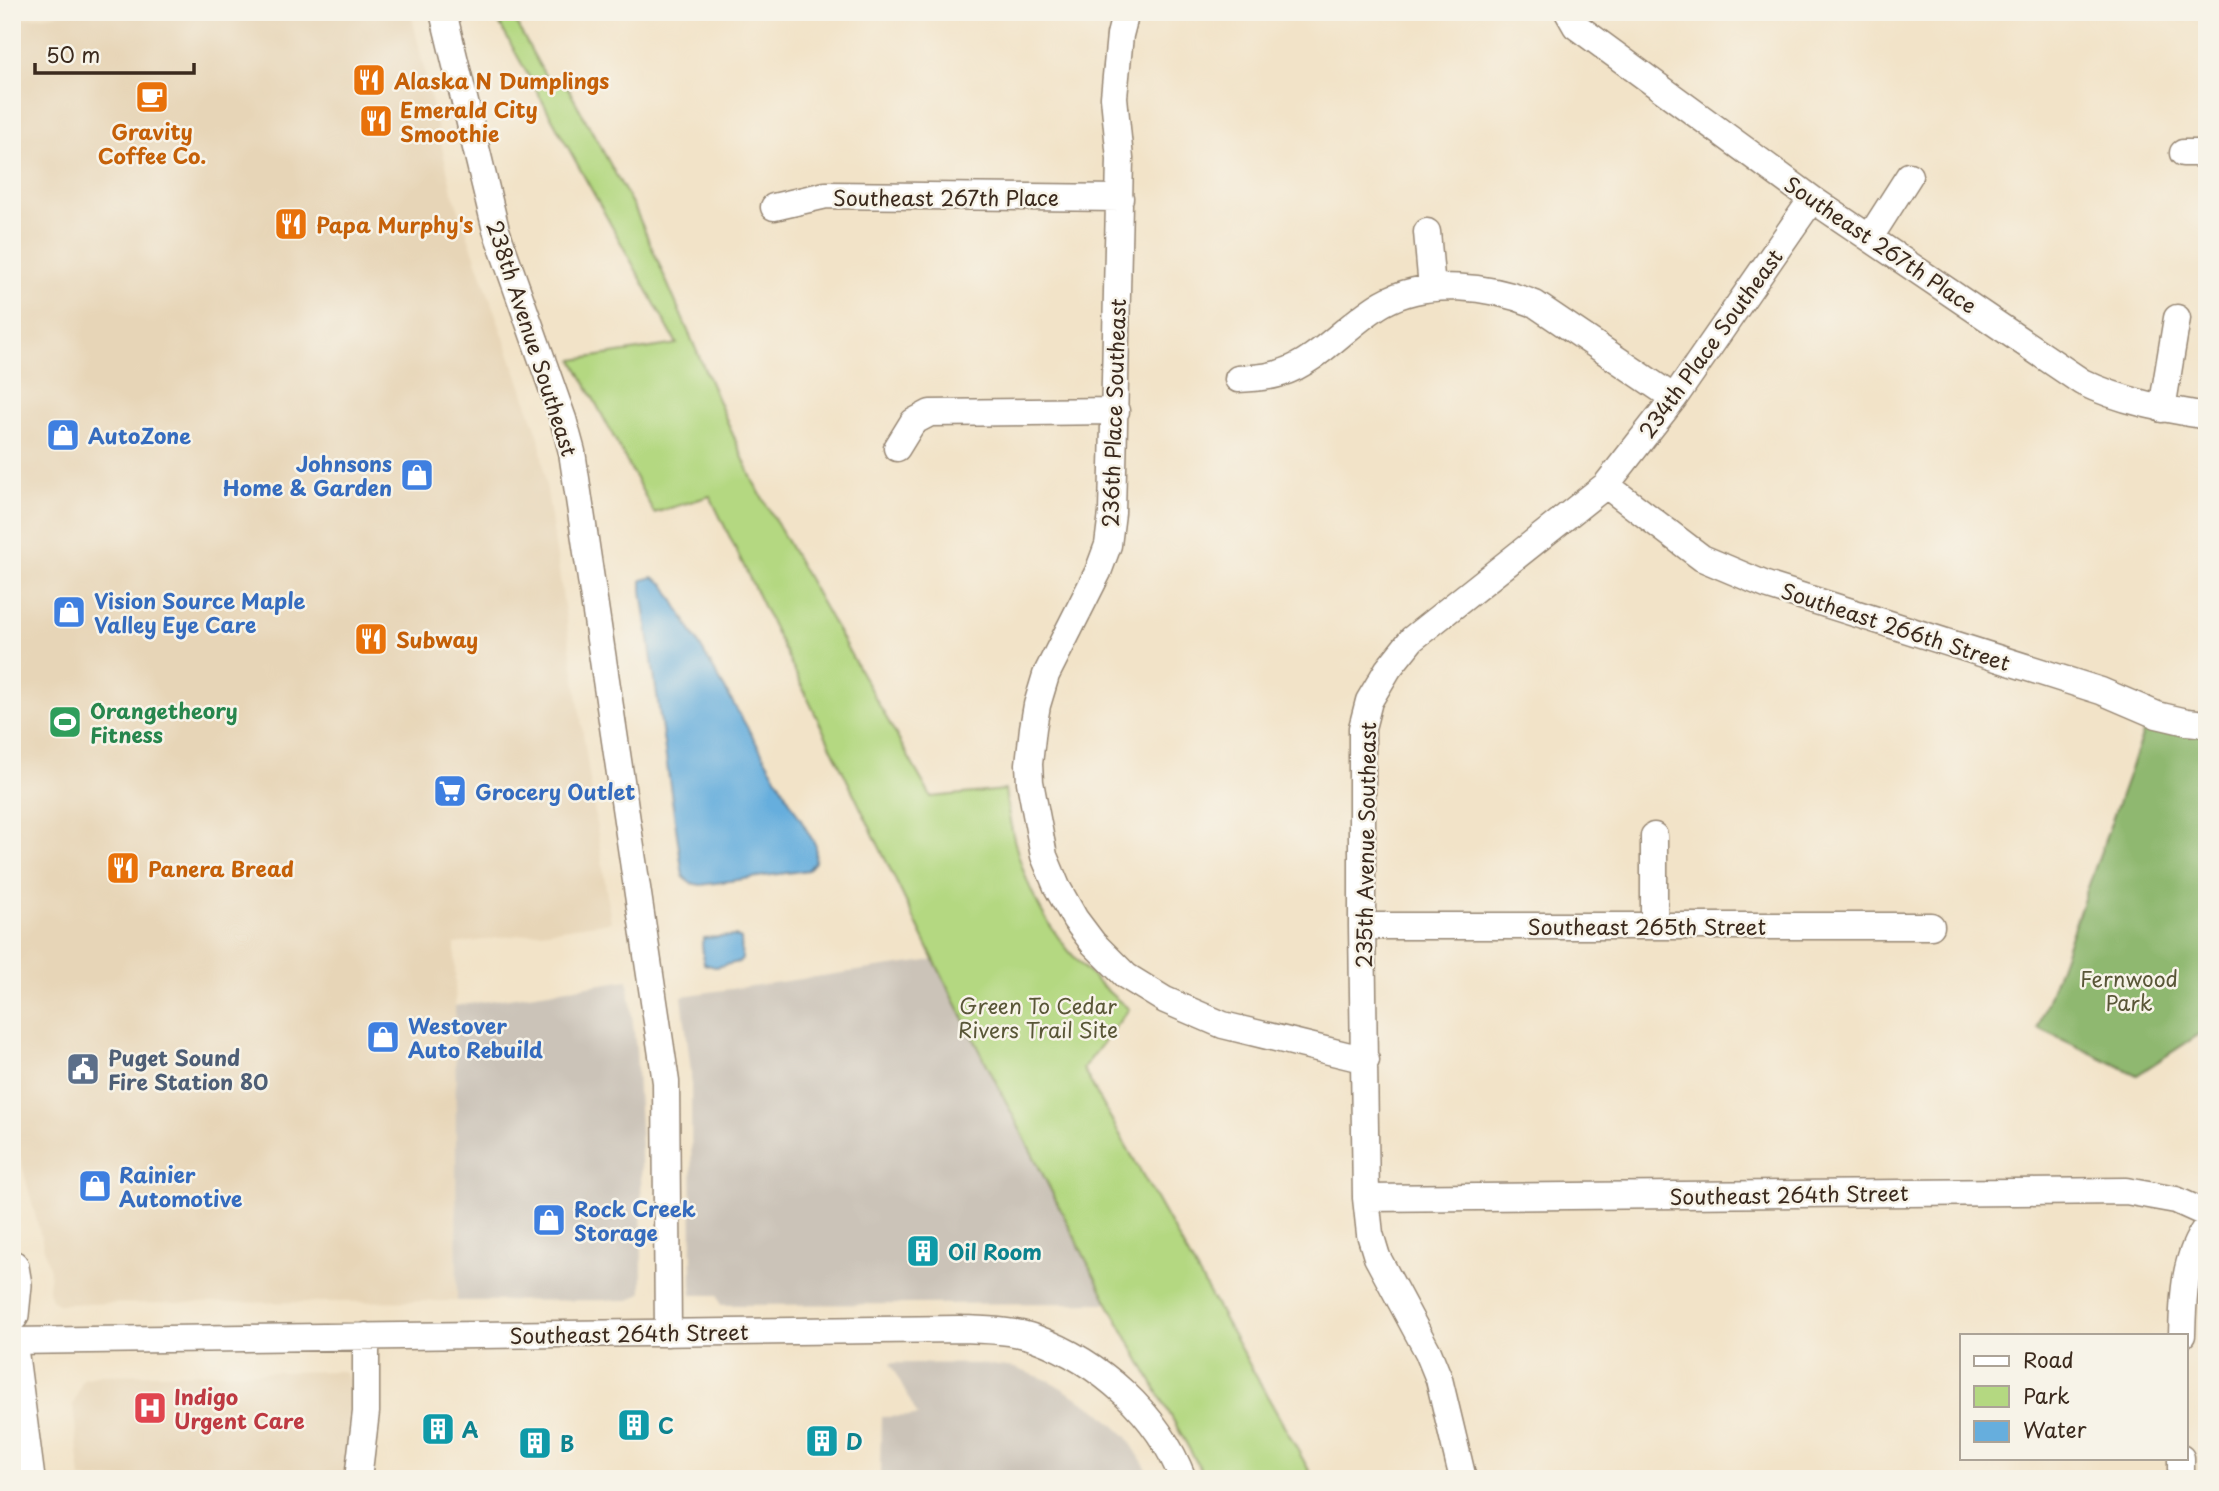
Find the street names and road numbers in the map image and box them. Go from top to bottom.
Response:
street label: Southeast 267th Place [1778,168,1984,320]
street label: Southeast 267th Place [833,181,1059,213]
street label: 238th Avenue Southeast [480,216,586,460]
street label: 234th Place Southeast [1630,242,1790,444]
street label: 236th Place Southeast [1093,298,1133,528]
street label: Southeast 266th Street [1777,574,2015,678]
street label: 235th Avenue Southeast [1347,722,1383,968]
street label: Southeast 265th Street [1528,910,1766,942]
street label: Southeast 264th Street [1669,1176,1909,1212]
street label: Southeast 264th Street [509,1315,749,1351]

